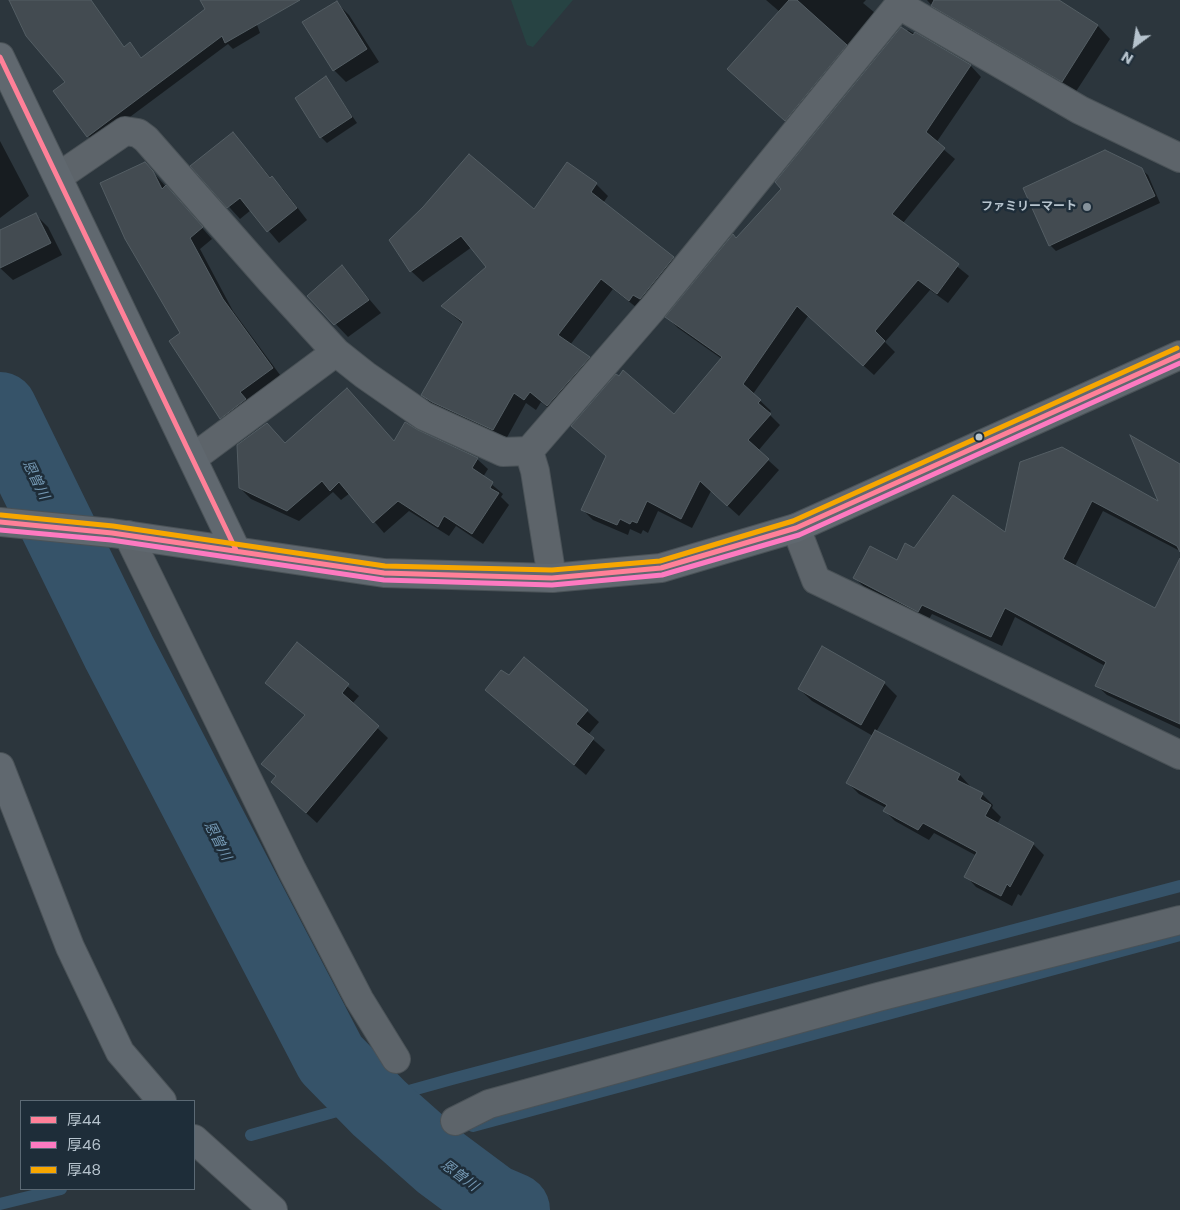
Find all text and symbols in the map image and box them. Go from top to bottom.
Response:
north arrow [1110,20,1160,70]
text: N [1118,47,1137,69]
place label: ファミリーマート [981,200,1077,214]
marker: ファミリーマート [1081,201,1093,213]
unlabelled marker [974,432,984,442]
water label: 恩曽川 [18,457,52,503]
water label: 恩曽川 [200,818,234,864]
legend [20,1100,195,1190]
text: 厚44 [67,1109,101,1130]
text: 厚46 [67,1134,101,1155]
water label: 恩曽川 [437,1157,481,1195]
text: 厚48 [67,1159,101,1180]

